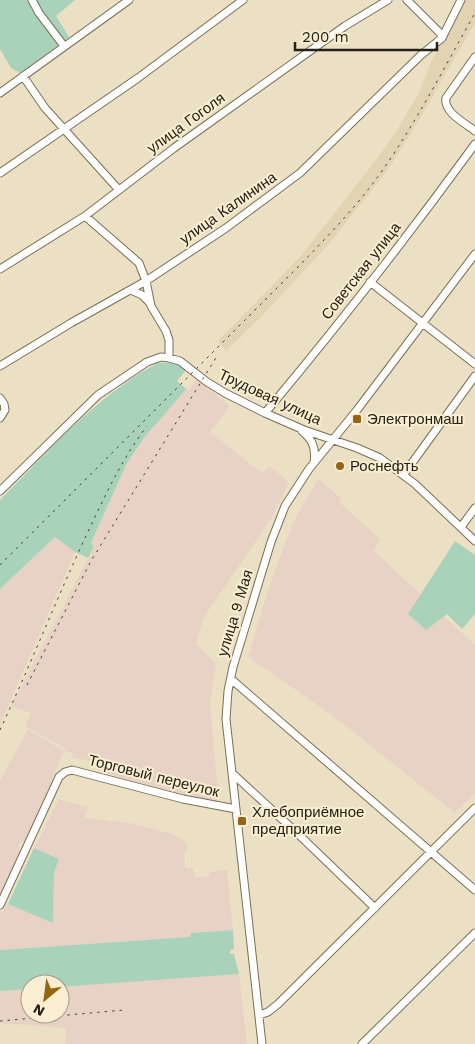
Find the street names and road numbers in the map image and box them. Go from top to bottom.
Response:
street label: улица Гоголя [144,89,228,157]
street label: улица Калинина [176,168,280,248]
street label: Советская улица [317,218,405,323]
street label: Трудовая улица [216,365,325,429]
street label: улица 9 Мая [213,567,257,659]
street label: Торговый переулок [87,751,222,801]

